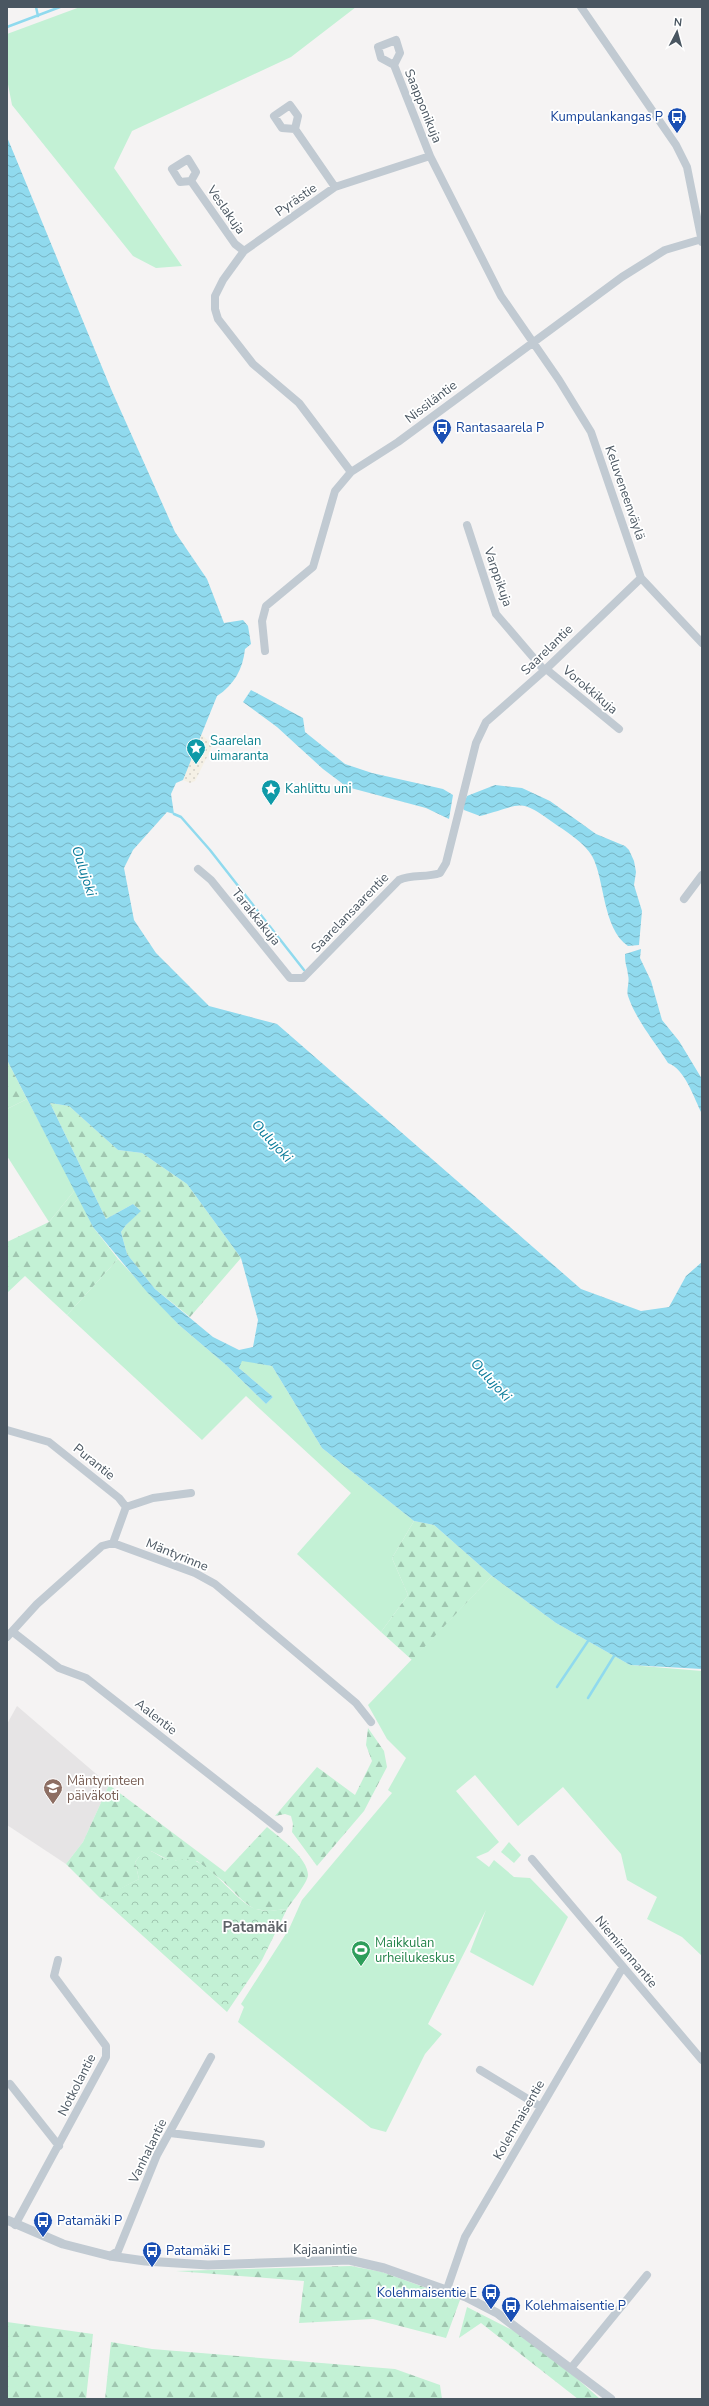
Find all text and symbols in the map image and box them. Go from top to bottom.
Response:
north arrow [657,12,697,52]
text: N [673,15,683,30]
street label: Saapponikuja [400,66,446,146]
bus stop icon: Kumpulankangas P [666,106,688,134]
place label: Kumpulankangas P [551,108,663,126]
street label: Pyrästie [272,179,321,221]
street label: Veslakuja [202,181,249,238]
street label: Nissiläntie [401,376,461,427]
bus stop icon: Rantasaarela P [431,417,453,445]
place label: Rantasaarela P [456,419,544,437]
street label: Keluveneenväylä [600,443,650,543]
street label: Varppikuja [479,544,517,609]
street label: Saarelantie [517,621,577,679]
street label: Vorokkikuja [558,661,621,718]
place label: Saarelan uimaranta [210,732,269,765]
place icon: Saarelan uimaranta [185,737,207,765]
place icon: Kahlittu uni [260,778,282,806]
place label: Kahlittu uni [285,780,352,798]
water label: Oulujoki [67,843,101,899]
street label: Saarelansaarentie [307,869,393,957]
street label: Tarakkakuja [227,885,285,949]
water label: Oulujoki [247,1116,297,1167]
water label: Oulujoki [466,1355,516,1406]
street label: Purantie [69,1440,119,1484]
street label: Mäntyrinne [143,1534,211,1576]
street label: Aalentie [131,1695,181,1739]
place label: Mäntyrinteen päiväkoti [67,1772,144,1805]
school or university icon: Mäntyrinteen päiväkoti [42,1777,64,1805]
street label: Niemirannantie [591,1912,661,1992]
district label: Patamäki [223,1917,287,1937]
place label: Maikkulan urheilukeskus [375,1934,455,1967]
sports icon: Maikkulan urheilukeskus [350,1939,372,1967]
street label: Notkolantie [54,2051,100,2119]
street label: Kolehmaisentie [489,2077,549,2163]
street label: Vanhalantie [124,2116,171,2187]
bus stop icon: Patamäki P [32,2210,54,2238]
place label: Patamäki P [57,2212,122,2230]
bus stop icon: Patamäki E [141,2240,163,2268]
street label: Kajaanintie [293,2241,357,2259]
place label: Patamäki E [166,2242,231,2260]
bus stop icon: Kolehmaisentie E [480,2282,502,2310]
place label: Kolehmaisentie E [377,2284,477,2302]
bus stop icon: Kolehmaisentie P [500,2295,522,2323]
place label: Kolehmaisentie P [525,2297,626,2315]

